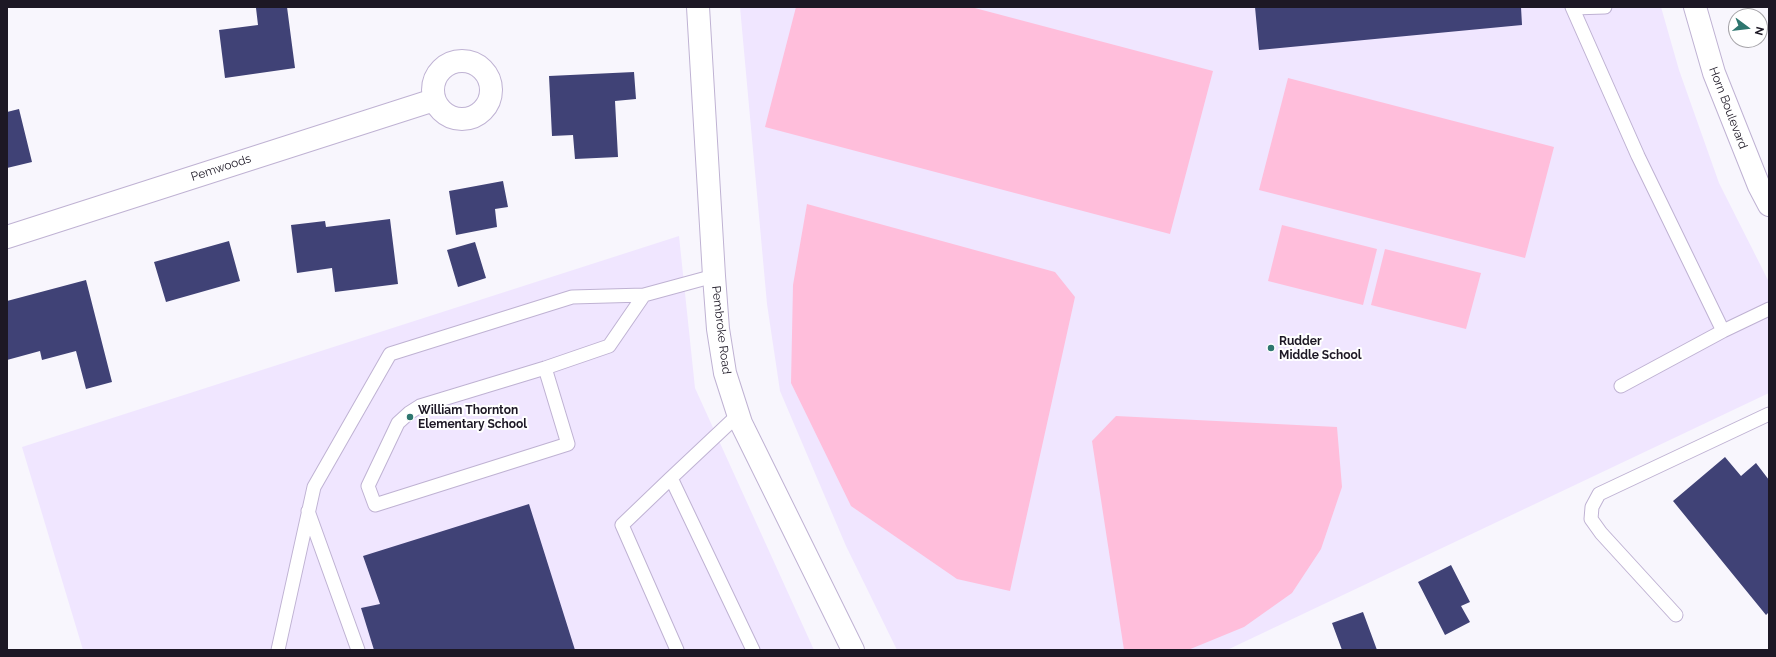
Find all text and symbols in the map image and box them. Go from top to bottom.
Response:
north arrow [1728,8,1768,48]
text: N [1752,25,1766,37]
street label: Horn Boulevard [1706,65,1750,151]
street label: Pemwoods [189,152,253,184]
street label: Pembroke Road [708,285,734,375]
place label: Rudder Middle School [1279,334,1362,362]
marker: Rudder Middle School [1266,343,1276,353]
place label: William Thornton Elementary School [418,403,527,431]
marker: William Thornton Elementary School [405,412,415,422]

